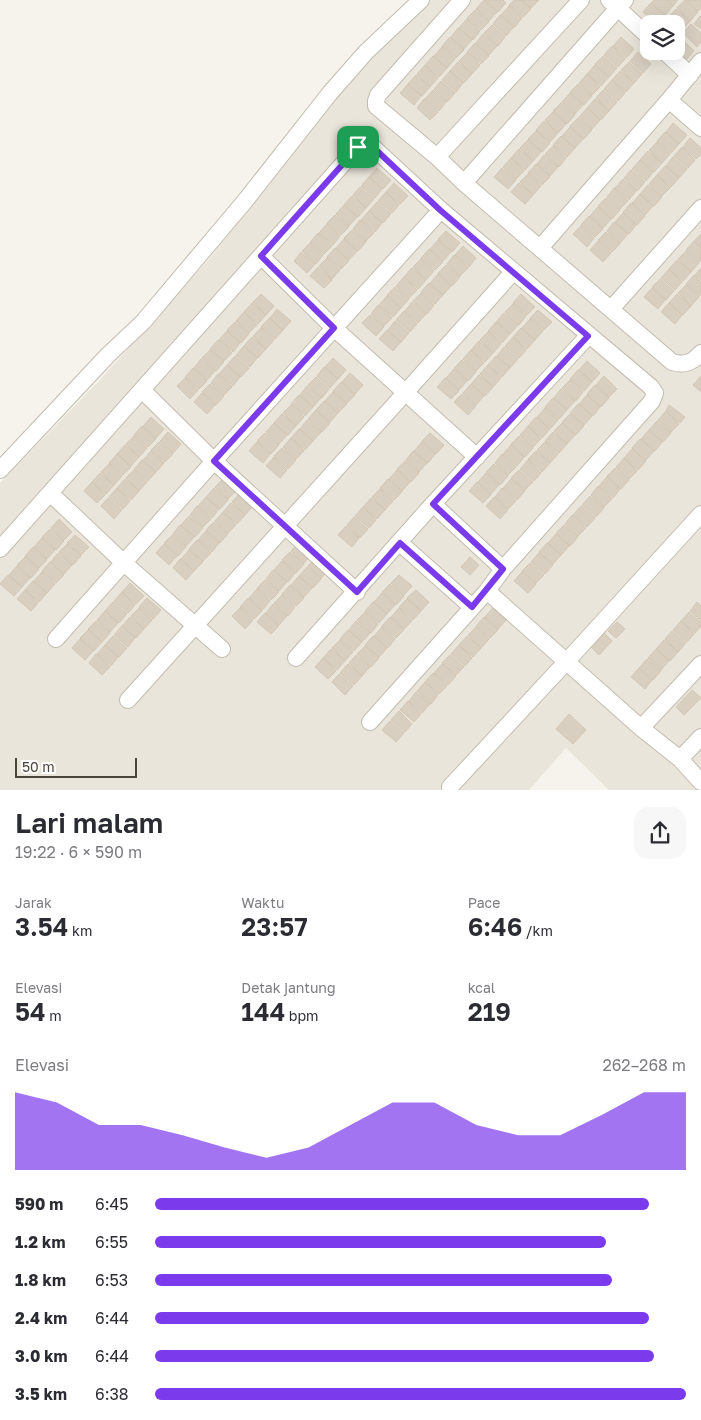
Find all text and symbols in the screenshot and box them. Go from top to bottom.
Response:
map controls [640,15,685,60]
button: layers [640,15,685,60]
pin [337,126,379,168]
icon: arrive [344,133,372,161]
scale bar [15,755,138,778]
text: 50 m [22,758,55,775]
text: Lari malam [15,806,163,839]
button: share [634,807,686,859]
text: 19:22 · 6 × 590 m [15,842,142,862]
text: Jarak [15,894,52,911]
text: Waktu [241,894,284,911]
text: Pace [468,894,500,911]
text: 3.54 [15,911,69,942]
text: 23:57 [241,911,308,942]
text: 6:46 [468,911,522,942]
text: km [69,922,92,939]
text: /km [522,922,553,939]
text: Elevasi [15,979,62,996]
text: Detak jantung [241,979,336,996]
text: kcal [468,979,495,996]
text: 54 [15,996,46,1027]
text: 144 [241,996,285,1027]
text: 219 [468,996,511,1027]
text: m [46,1007,62,1024]
text: bpm [285,1007,318,1024]
text: Elevasi [15,1055,69,1075]
text: 262–268 m [602,1055,686,1075]
text: 590 m [15,1194,63,1214]
text: 6:45 [95,1194,129,1214]
text: 1.2 km [15,1232,65,1252]
text: 6:55 [95,1232,128,1252]
text: 1.8 km [15,1270,66,1290]
text: 6:53 [95,1270,128,1290]
text: 2.4 km [15,1308,67,1328]
text: 6:44 [95,1308,129,1328]
text: 3.0 km [15,1346,68,1366]
text: 6:44 [95,1346,129,1366]
text: 3.5 km [15,1384,67,1404]
text: 6:38 [95,1384,129,1404]

